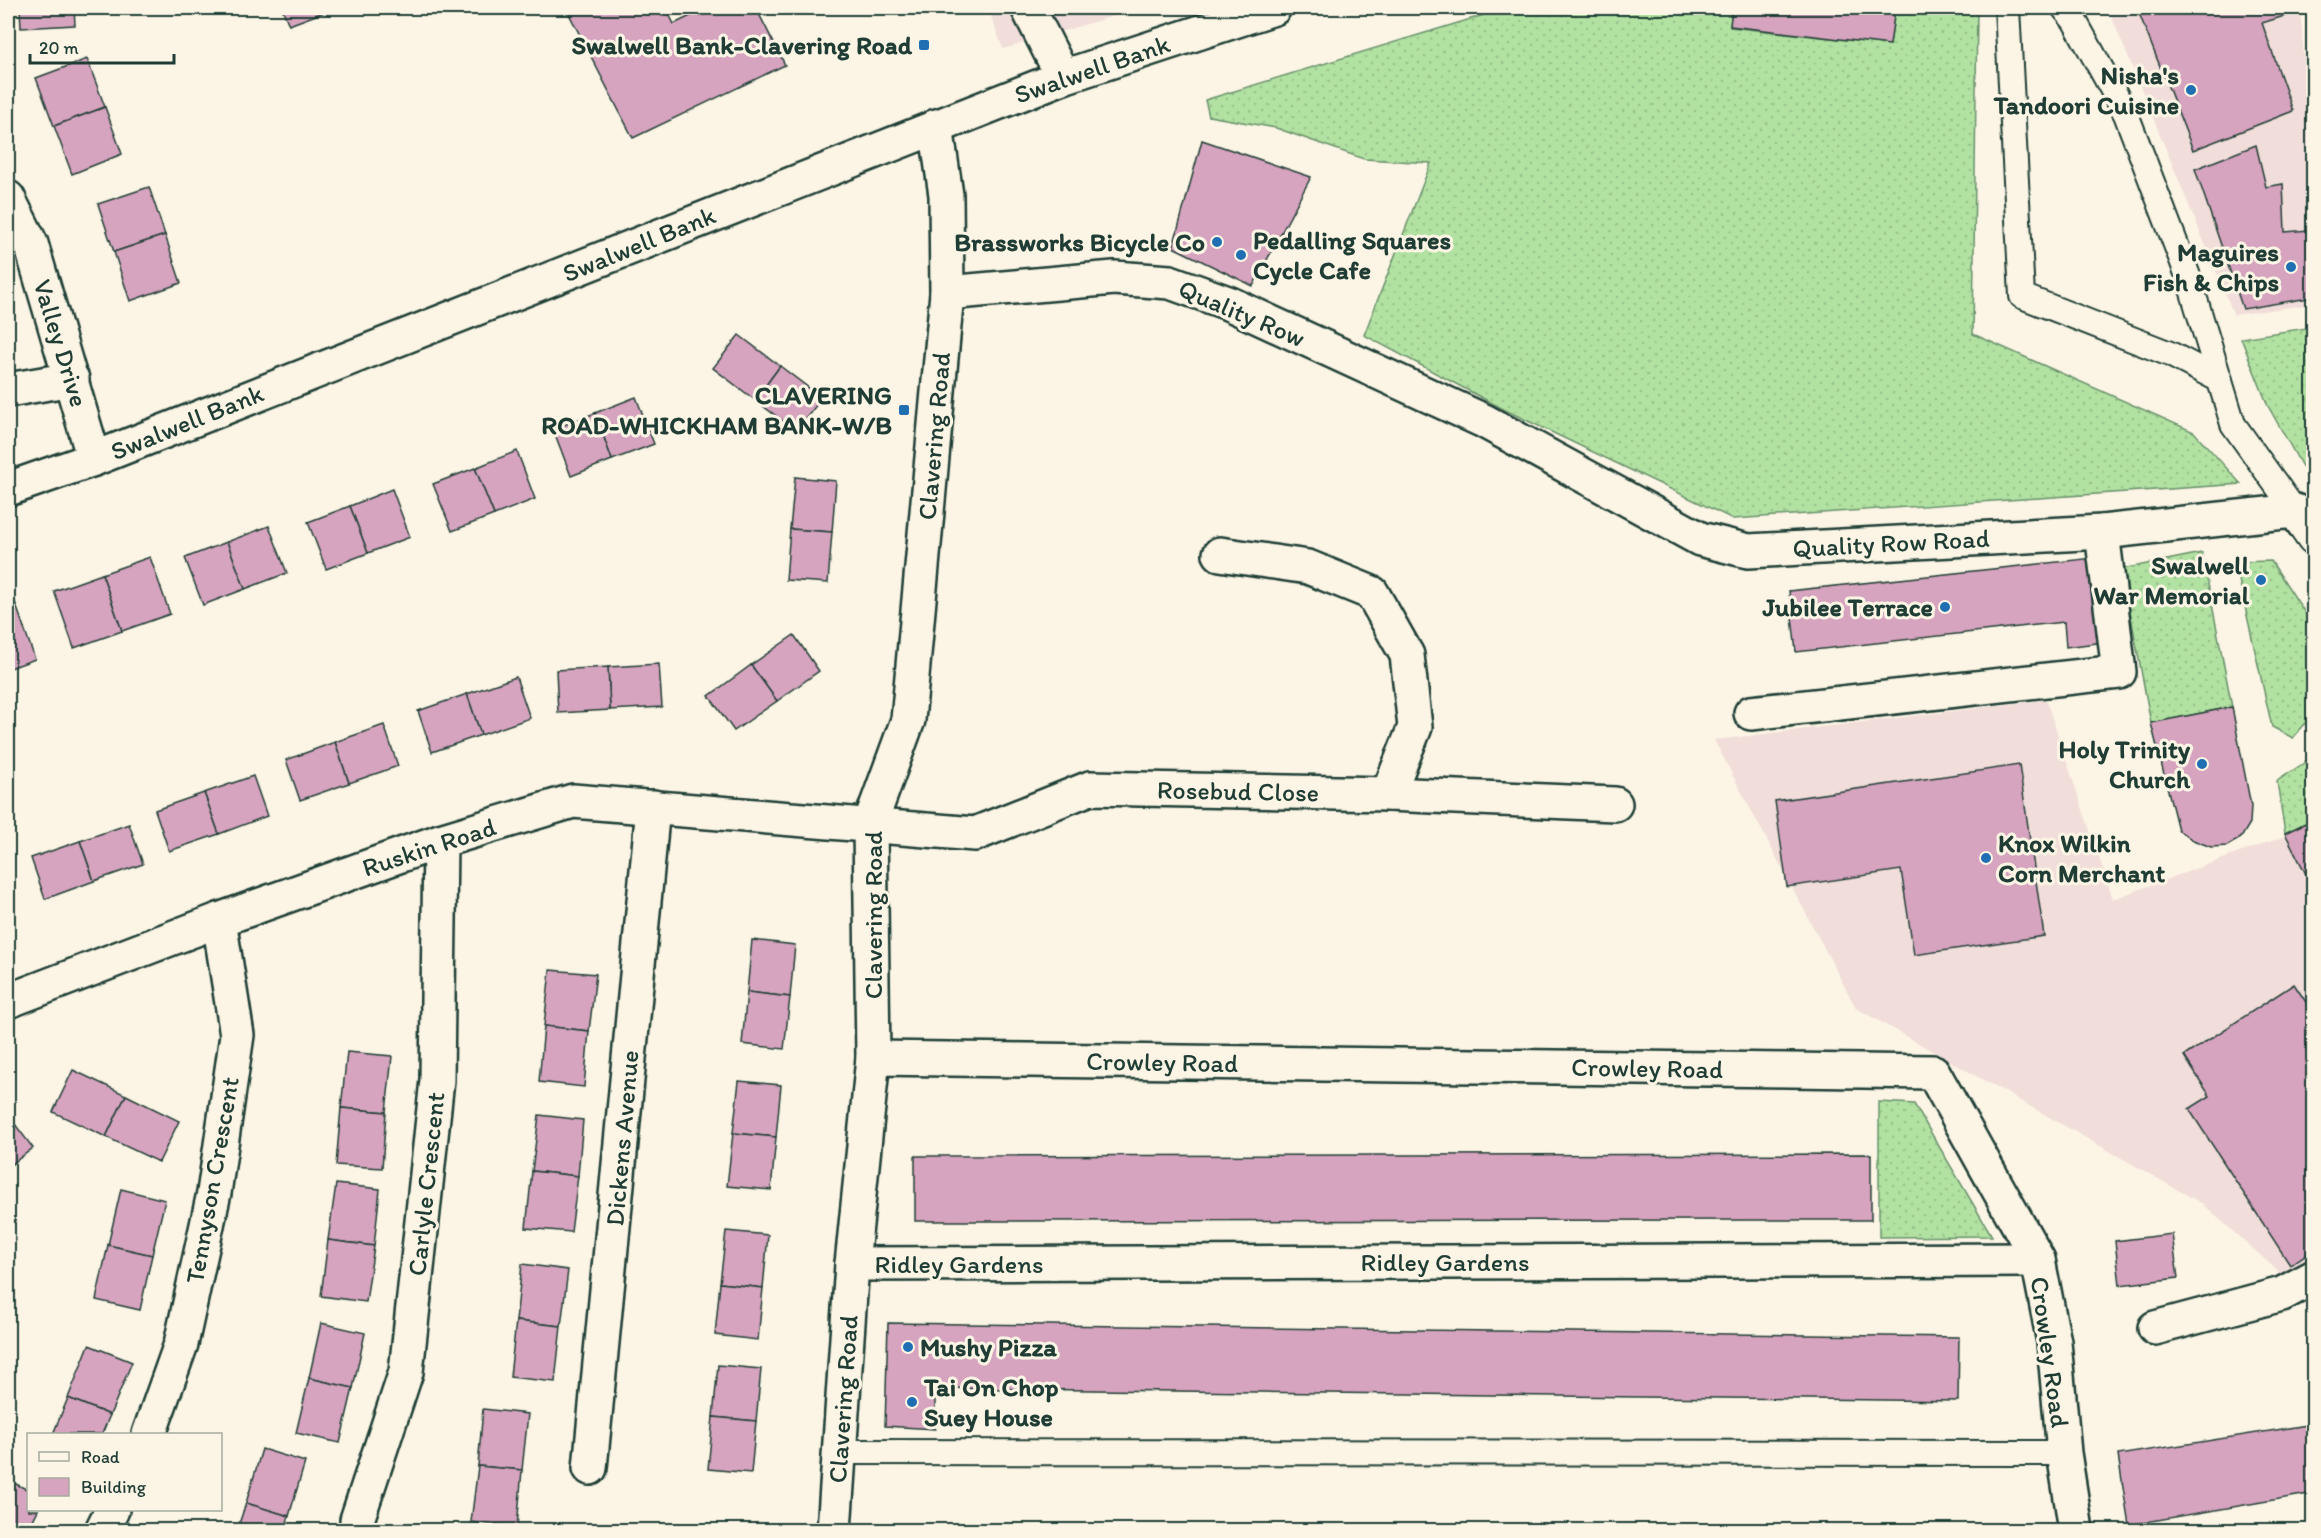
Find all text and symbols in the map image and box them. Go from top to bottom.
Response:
scale bar [30,27,174,65]
street label: Swalwell Bank [1010,27,1174,111]
place label: Swalwell Bank-Clavering Road [571,29,913,61]
text: 20 m [39,37,79,59]
marker: Swalwell Bank-Clavering Road [917,38,931,52]
place label: Nisha's Tandoori Cuisine [1993,59,2179,121]
marker: Nisha's Tandoori Cuisine [2184,83,2198,97]
street label: Swalwell Bank [558,199,721,289]
place label: Pedalling Squares Cycle Cafe [1253,224,1451,286]
place label: Brassworks Bicycle Co [954,226,1205,258]
marker: Brassworks Bicycle Co [1210,235,1224,249]
place label: Maguires Fish & Chips [2143,236,2279,298]
marker: Pedalling Squares Cycle Cafe [1234,248,1248,262]
marker: Maguires Fish & Chips [2284,260,2298,274]
street label: Quality Row [1174,272,1310,354]
street label: Valley Drive [26,275,96,411]
street label: Clavering Road [911,351,957,521]
street label: Swalwell Bank [106,377,269,467]
place label: CLAVERING ROAD-WHICKHAM BANK-W/B [541,379,892,441]
marker: CLAVERING ROAD-WHICKHAM BANK-W/B [897,403,911,417]
street label: Quality Row Road [1792,522,1990,564]
place label: Swalwell War Memorial [2093,549,2250,611]
marker: Swalwell War Memorial [2254,573,2268,587]
place label: Jubilee Terrace [1761,591,1933,623]
marker: Jubilee Terrace [1938,600,1952,614]
place label: Holy Trinity Church [2058,733,2191,795]
marker: Holy Trinity Church [2195,757,2209,771]
street label: Rosebud Close [1157,774,1319,808]
street label: Ruskin Road [358,810,501,884]
place label: Knox Wilkin Corn Merchant [1998,827,2165,889]
street label: Clavering Road [857,831,889,999]
marker: Knox Wilkin Corn Merchant [1979,851,1993,865]
street label: Crowley Road [1086,1045,1238,1079]
street label: Dickens Avenue [598,1049,646,1227]
street label: Crowley Road [1571,1051,1723,1085]
street label: Tennyson Crescent [178,1074,246,1286]
street label: Carlyle Crescent [400,1090,452,1278]
street label: Ridley Gardens [1361,1246,1529,1278]
street label: Ridley Gardens [875,1248,1043,1280]
street label: Crowley Road [2024,1275,2076,1430]
street label: Clavering Road [821,1314,865,1484]
place label: Mushy Pizza [920,1331,1057,1363]
marker: Mushy Pizza [901,1340,915,1354]
place label: Tai On Chop Suey House [923,1371,1059,1433]
marker: Tai On Chop Suey House [905,1395,919,1409]
legend [27,1433,222,1511]
text: Road [81,1446,120,1468]
text: Building [81,1476,147,1498]

